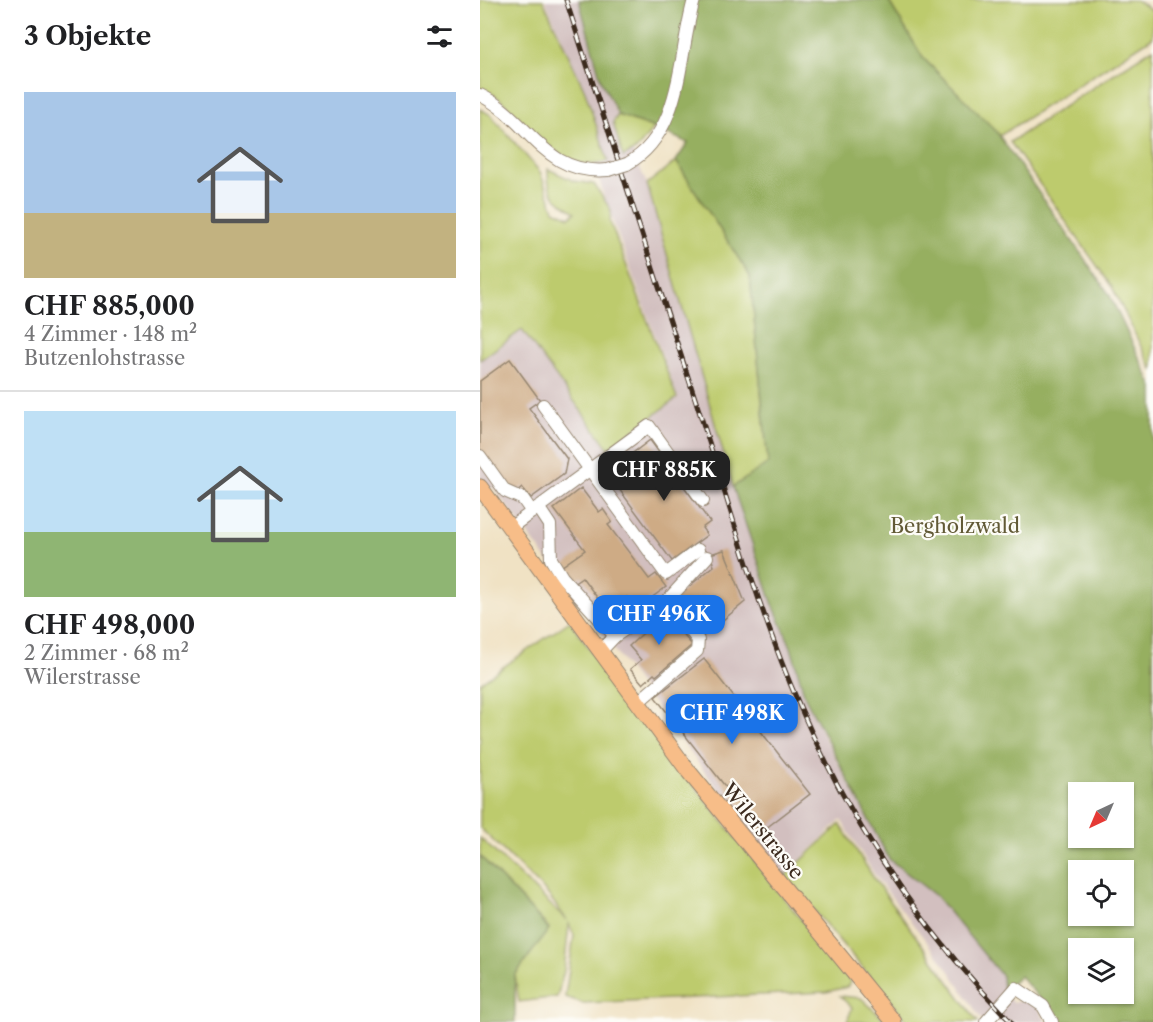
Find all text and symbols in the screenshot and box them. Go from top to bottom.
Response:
text: 3 Objekte [24,20,151,52]
icon: filters [423,20,456,53]
icon: home [186,131,294,239]
text: CHF 885,000 [24,290,195,322]
text: 4 Zimmer · 148 m² [24,322,197,346]
text: Butzenlohstrasse [24,346,185,370]
icon: home [186,450,294,558]
pin: CHF 885K [602,451,726,502]
text: CHF 885K [612,458,716,482]
park label: Bergholzwald [890,514,1020,538]
pin: CHF 496K [597,595,721,646]
text: CHF 496K [607,602,711,626]
text: CHF 498,000 [24,609,195,641]
text: 2 Zimmer · 68 m² [24,641,189,665]
text: Wilerstrasse [24,665,141,689]
pin: CHF 498K [670,694,794,745]
text: CHF 498K [680,701,784,725]
street label: Wilerstrasse [716,777,809,884]
north arrow [1068,782,1134,848]
map controls [1068,782,1134,1004]
button: locate [1068,860,1134,926]
button: layers [1068,938,1134,1004]

